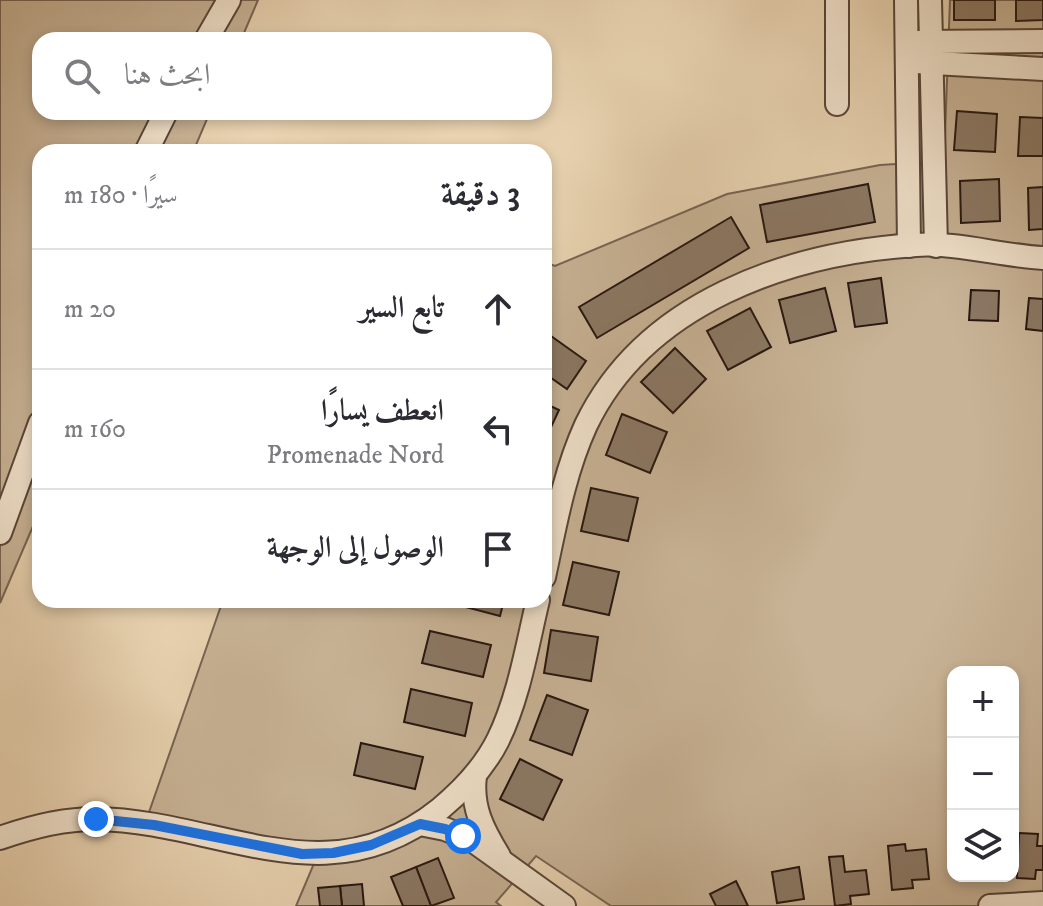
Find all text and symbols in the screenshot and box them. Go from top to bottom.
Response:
search box [32,32,552,120]
icon: search [60,54,104,98]
text: ابحث هنا [124,57,210,94]
text: 3 دقيقة [441,173,520,215]
text: سيرًا · 180 m [64,179,178,212]
icon: ahead [476,287,520,331]
text: تابع السير [359,290,444,327]
text: 20 m [64,293,116,326]
text: انعطف يسارًا [321,393,444,430]
icon: left [476,407,520,451]
text: 160 m [64,413,126,446]
text: Promenade Nord [267,439,444,472]
icon: arrive [476,527,520,571]
text: الوصول إلى الوجهة [267,530,444,567]
map controls [947,666,1019,882]
button: + [947,666,1019,738]
button: − [947,738,1019,810]
route end [78,801,114,837]
button: layers [947,810,1019,882]
route start [445,818,481,854]

